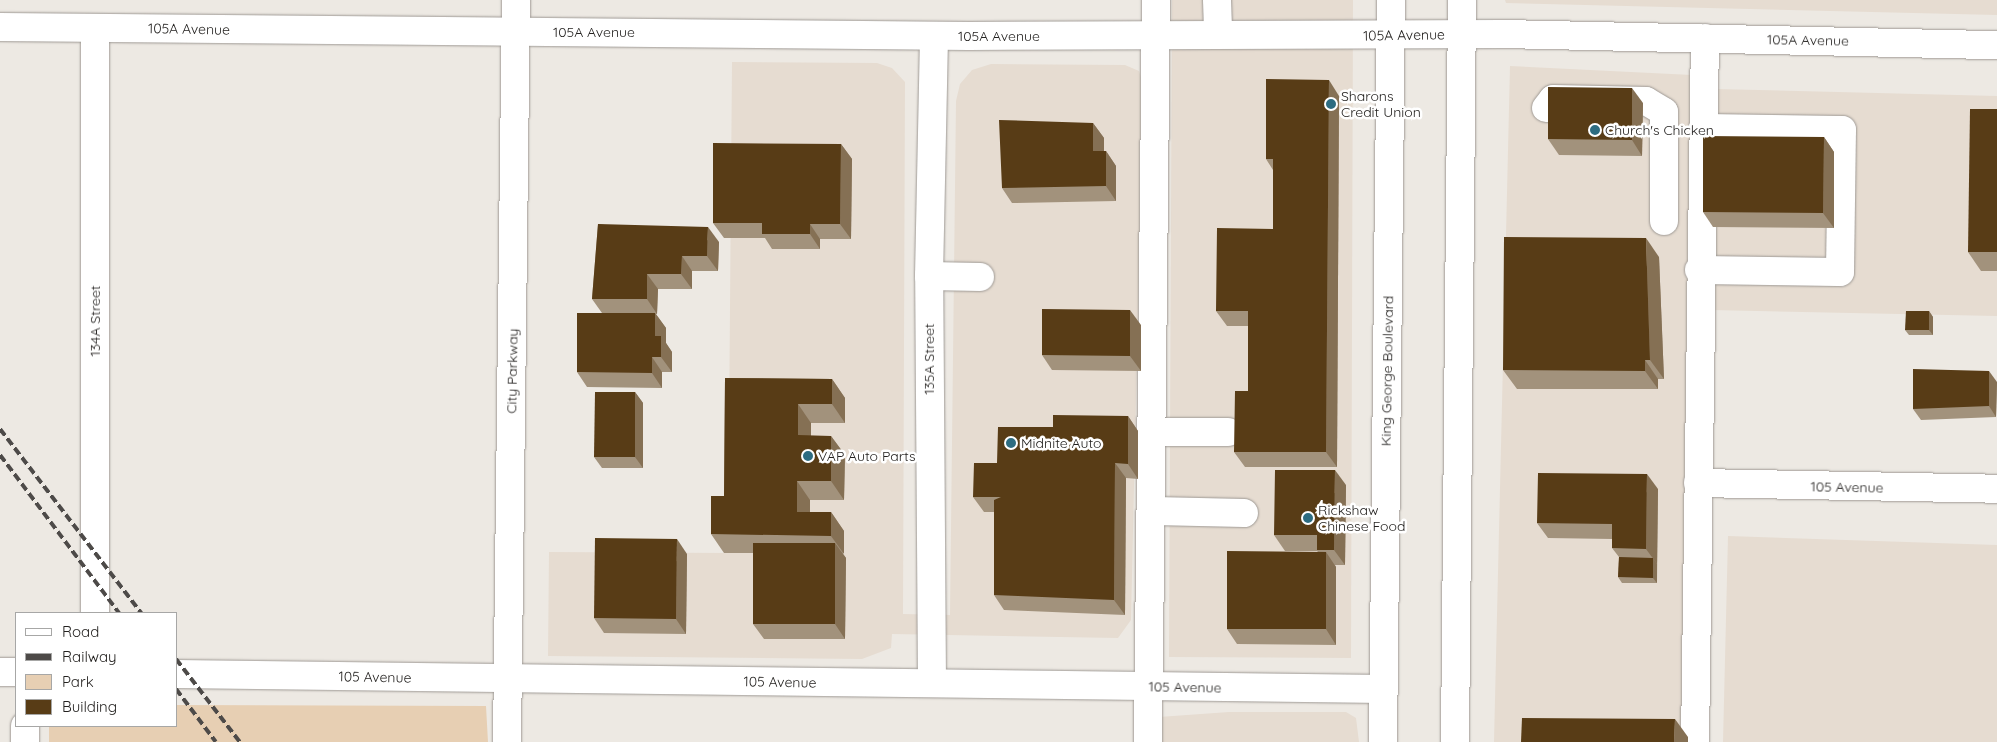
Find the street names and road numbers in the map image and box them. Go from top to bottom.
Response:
street label: 105A Avenue [148,20,230,38]
street label: 105A Avenue [553,24,635,40]
street label: 105A Avenue [1363,26,1445,44]
street label: 105A Avenue [958,28,1040,44]
street label: 105A Avenue [1767,31,1849,49]
street label: 134A Street [87,285,103,357]
street label: King George Boulevard [1377,296,1397,446]
street label: 135A Street [921,323,937,395]
street label: City Parkway [503,328,521,414]
street label: 105 Avenue [1810,478,1884,496]
street label: 105 Avenue [338,668,412,686]
street label: 105 Avenue [743,673,817,691]
street label: 105 Avenue [1148,678,1222,696]

